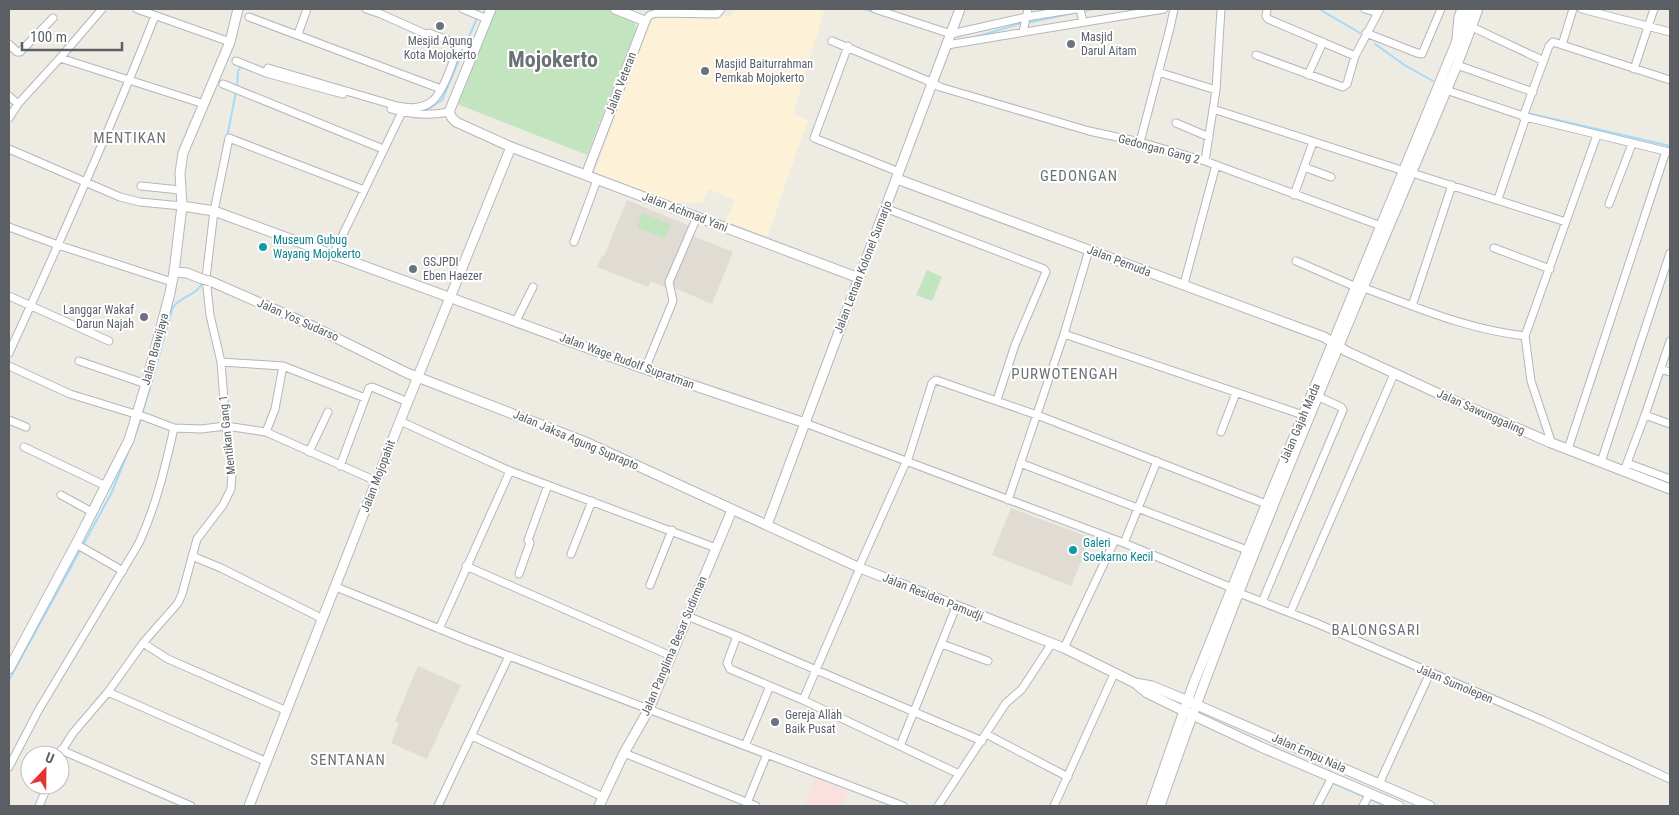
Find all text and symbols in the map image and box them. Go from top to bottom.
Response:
scale bar [22,20,122,52]
marker: Mesjid Agung Kota Mojokerto [434,20,446,32]
text: 100 m [30,28,67,46]
place label: Masjid Darul Aitam [1081,30,1137,58]
place label: Mesjid Agung Kota Mojokerto [404,34,476,62]
marker: Masjid Darul Aitam [1065,38,1077,50]
district label: Mojokerto [508,47,598,72]
street label: Jalan Veteran [603,50,639,116]
place label: Masjid Baiturrahman Pemkab Mojokerto [715,57,813,85]
marker: Masjid Baiturrahman Pemkab Mojokerto [699,65,711,77]
district label: MENTIKAN [93,129,167,147]
street label: Gedongan Gang 2 [1117,131,1201,167]
district label: GEDONGAN [1040,167,1118,185]
street label: Jalan Achmad Yani [640,189,730,235]
street label: Jalan Letnan Kolonel Sumarjo [831,199,895,335]
place label: Museum Gubug Wayang Mojokerto [273,233,361,261]
marker: Museum Gubug Wayang Mojokerto [257,241,269,253]
street label: Jalan Pemuda [1085,242,1153,280]
place label: GSJPDI Eben Haezer [423,255,483,283]
marker: GSJPDI Eben Haezer [407,263,419,275]
street label: Jalan Yos Sudarso [255,296,341,344]
place label: Langgar Wakaf Darun Najah [63,303,134,331]
marker: Langgar Wakaf Darun Najah [138,311,150,323]
street label: Jalan Brawijaya [139,311,171,387]
street label: Jalan Wage Rudolf Supratman [558,330,696,392]
district label: PURWOTENGAH [1011,365,1119,383]
street label: Jalan Gajah Mada [1277,381,1323,465]
street label: Jalan Sawunggaling [1435,386,1527,438]
street label: Mentikan Gang 1 [216,395,238,475]
street label: Jalan Jaksa Agung Suprapto [511,407,641,473]
street label: Jalan Mojopahit [358,438,398,514]
place label: Galeri Soekarno Kecil [1083,536,1153,564]
marker: Galeri Soekarno Kecil [1067,544,1079,556]
street label: Jalan Residen Pamudji [881,570,985,624]
street label: Jalan Panglima Besar Sudirman [638,574,710,718]
district label: BALONGSARI [1332,621,1420,639]
street label: Jalan Sumolepen [1415,662,1495,706]
place label: Gereja Allah Baik Pusat [785,708,842,736]
marker: Gereja Allah Baik Pusat [769,716,781,728]
street label: Jalan Empu Nala [1270,730,1349,776]
north arrow [20,745,70,795]
text: U [43,749,57,767]
district label: SENTANAN [310,751,386,769]

